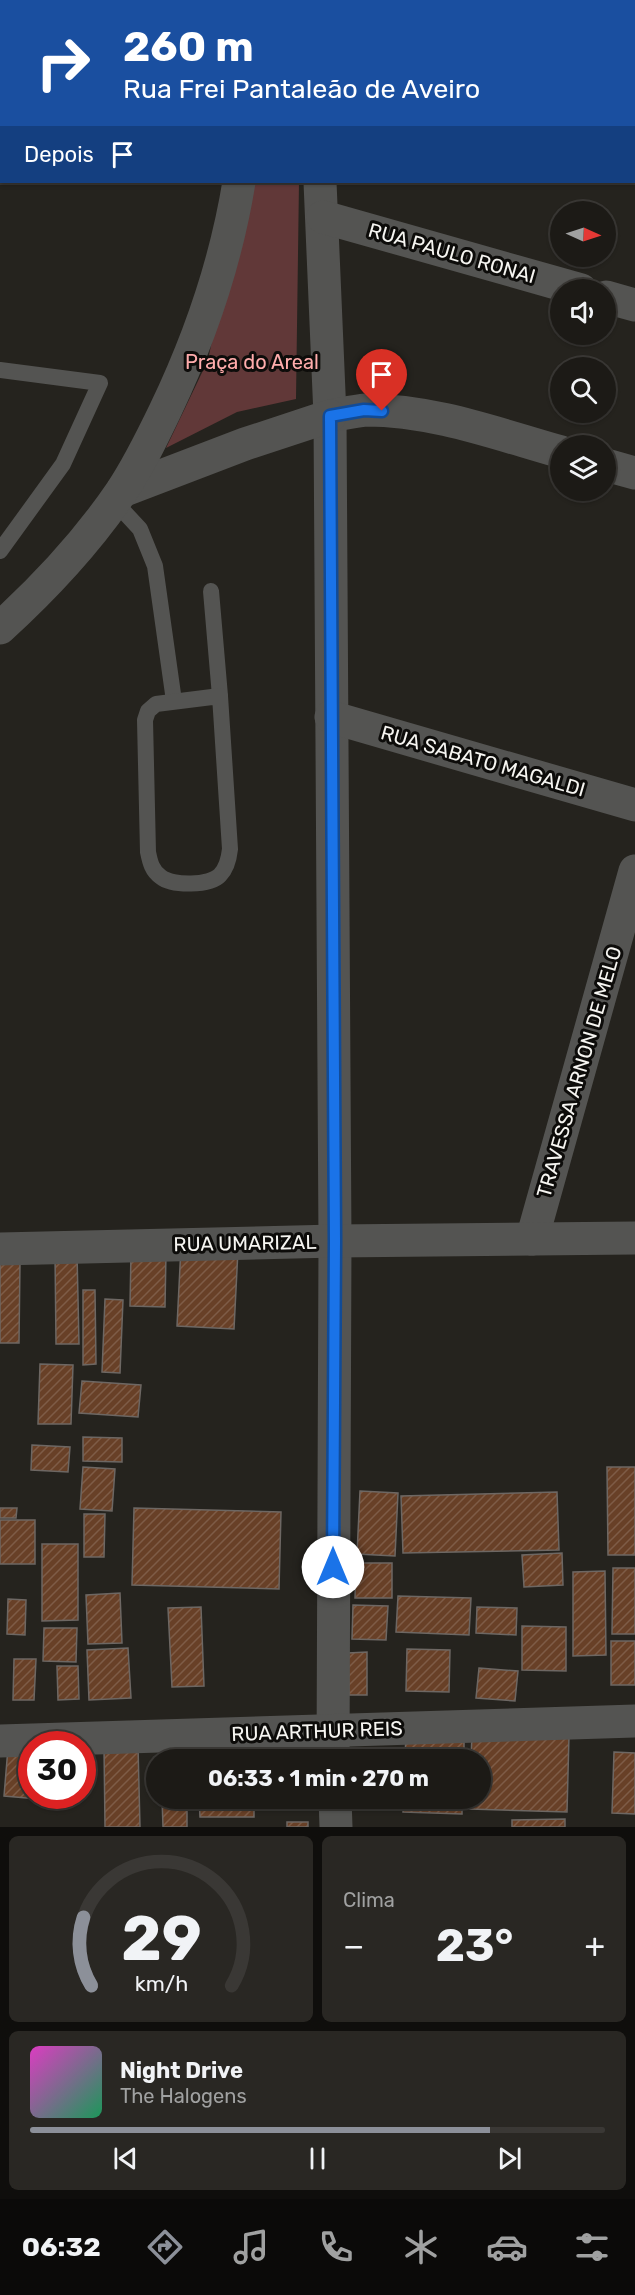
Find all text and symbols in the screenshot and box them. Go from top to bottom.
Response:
text: 260 m [123,22,254,72]
icon: right [24,24,102,102]
text: Rua Frei Pantaleão de Aveiro [123,73,480,105]
icon: arrive [106,138,139,171]
text: Depois [24,141,94,168]
north arrow [550,201,616,267]
map controls [550,201,616,501]
street label: RUA PAULO RONAI [366,218,538,288]
button: sound [550,279,616,345]
pin [356,349,407,411]
park label: Praça do Areal [185,350,319,374]
button: search [550,357,616,423]
icon: arrive [365,358,398,391]
button: layers [550,435,616,501]
street label: RUA SABATO MAGALDI [378,720,588,802]
street label: TRAVESSA ARNON DE MELO [532,944,626,1200]
street label: RUA UMARIZAL [173,1230,317,1256]
position arrow [301,1535,365,1599]
street label: RUA ARTHUR REIS [231,1716,403,1746]
speed limit sign: 30 [18,1731,96,1809]
text: 06:33 · 1 min · 270 m [208,1765,429,1792]
text: Clima [343,1888,395,1912]
text: 29 [121,1902,201,1976]
text: 23° [436,1919,513,1972]
text: − [343,1926,364,1965]
text: + [584,1926,605,1965]
text: km/h [134,1971,188,1996]
text: Night Drive [120,2057,243,2084]
text: The Halogens [120,2084,247,2108]
icon: previous [109,2142,142,2175]
icon: pause [301,2142,334,2175]
icon: next [493,2142,526,2175]
icon: directions [144,2226,186,2268]
icon: music [230,2226,272,2268]
icon: phone [315,2226,357,2268]
icon: climate [400,2226,442,2268]
icon: car [486,2226,528,2268]
icon: filters [571,2226,613,2268]
text: 06:32 [22,2231,101,2263]

